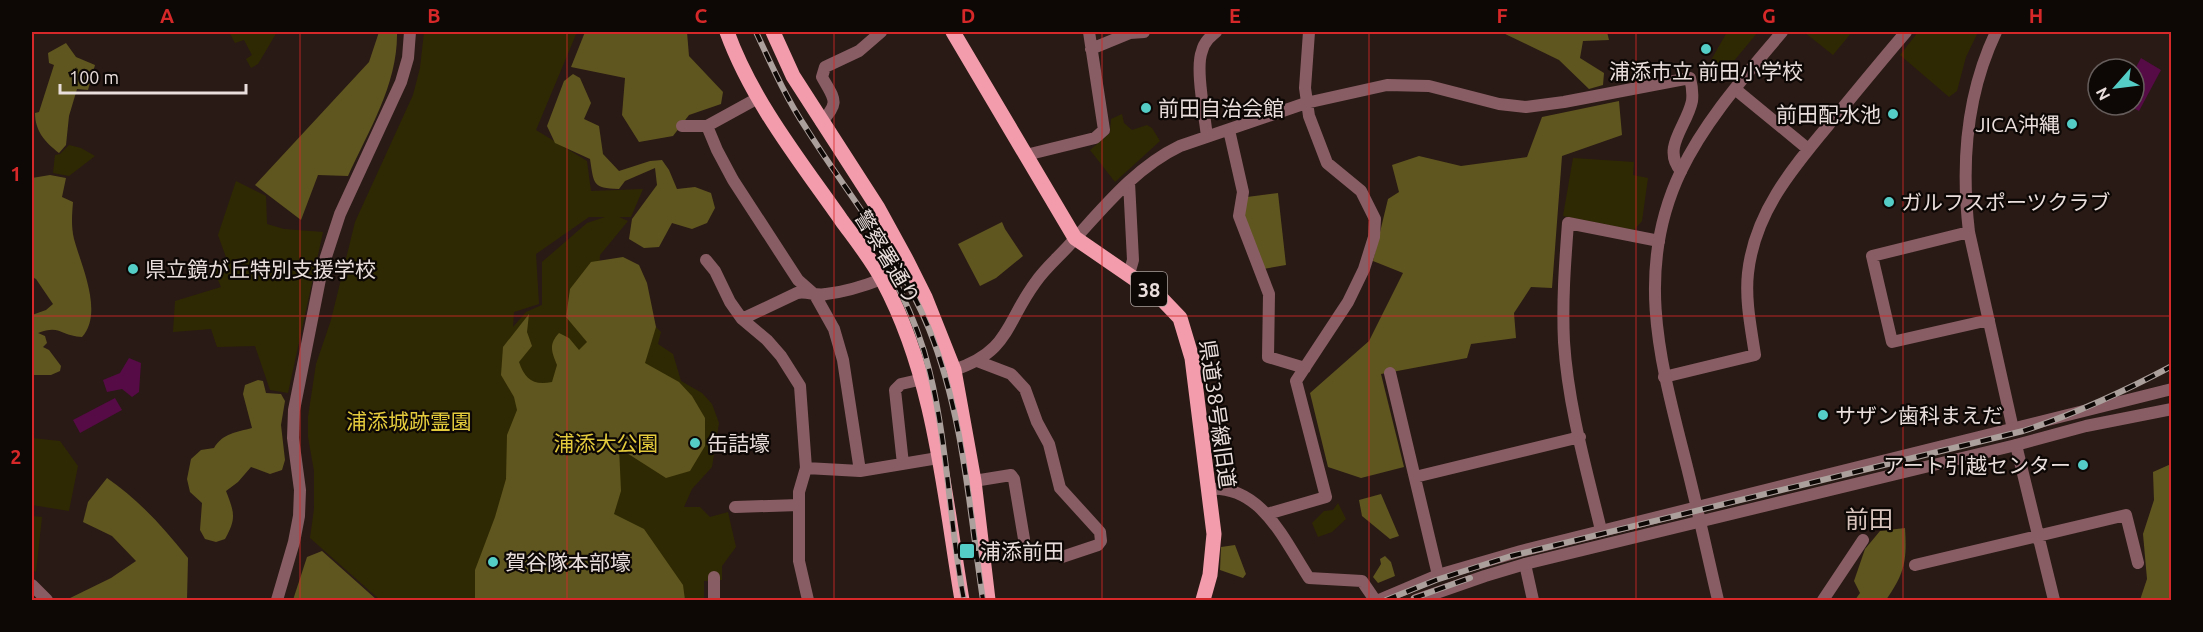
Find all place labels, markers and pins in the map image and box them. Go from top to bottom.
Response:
marker: 浦添市立 前田小学校 [1699,42,1713,56]
place label: 浦添市立 前田小学校 [1609,59,1803,83]
place label: 前田自治会館 [1158,96,1284,120]
marker: 前田自治会館 [1139,101,1153,115]
place label: 前田配水池 [1776,102,1881,126]
marker: 前田配水池 [1886,107,1900,121]
place label: JICA沖縄 [1975,112,2060,136]
marker: JICA沖縄 [2065,117,2079,131]
place label: ガルフスポーツクラブ [1901,190,2111,214]
marker: ガルフスポーツクラブ [1882,195,1896,209]
place label: 県立鏡が丘特別支援学校 [145,257,376,281]
marker: 県立鏡が丘特別支援学校 [126,262,140,276]
place label: サザン歯科まえだ [1835,403,2003,427]
marker: サザン歯科まえだ [1816,408,1830,422]
place label: 缶詰壕 [707,431,770,455]
marker: 缶詰壕 [688,436,702,450]
place label: アート引越センター [1883,453,2071,477]
marker: アート引越センター [2076,458,2090,472]
place label: 浦添前田 [980,539,1064,563]
marker: 浦添前田 [958,542,976,560]
place label: 賀谷隊本部壕 [505,550,631,574]
marker: 賀谷隊本部壕 [486,555,500,569]

